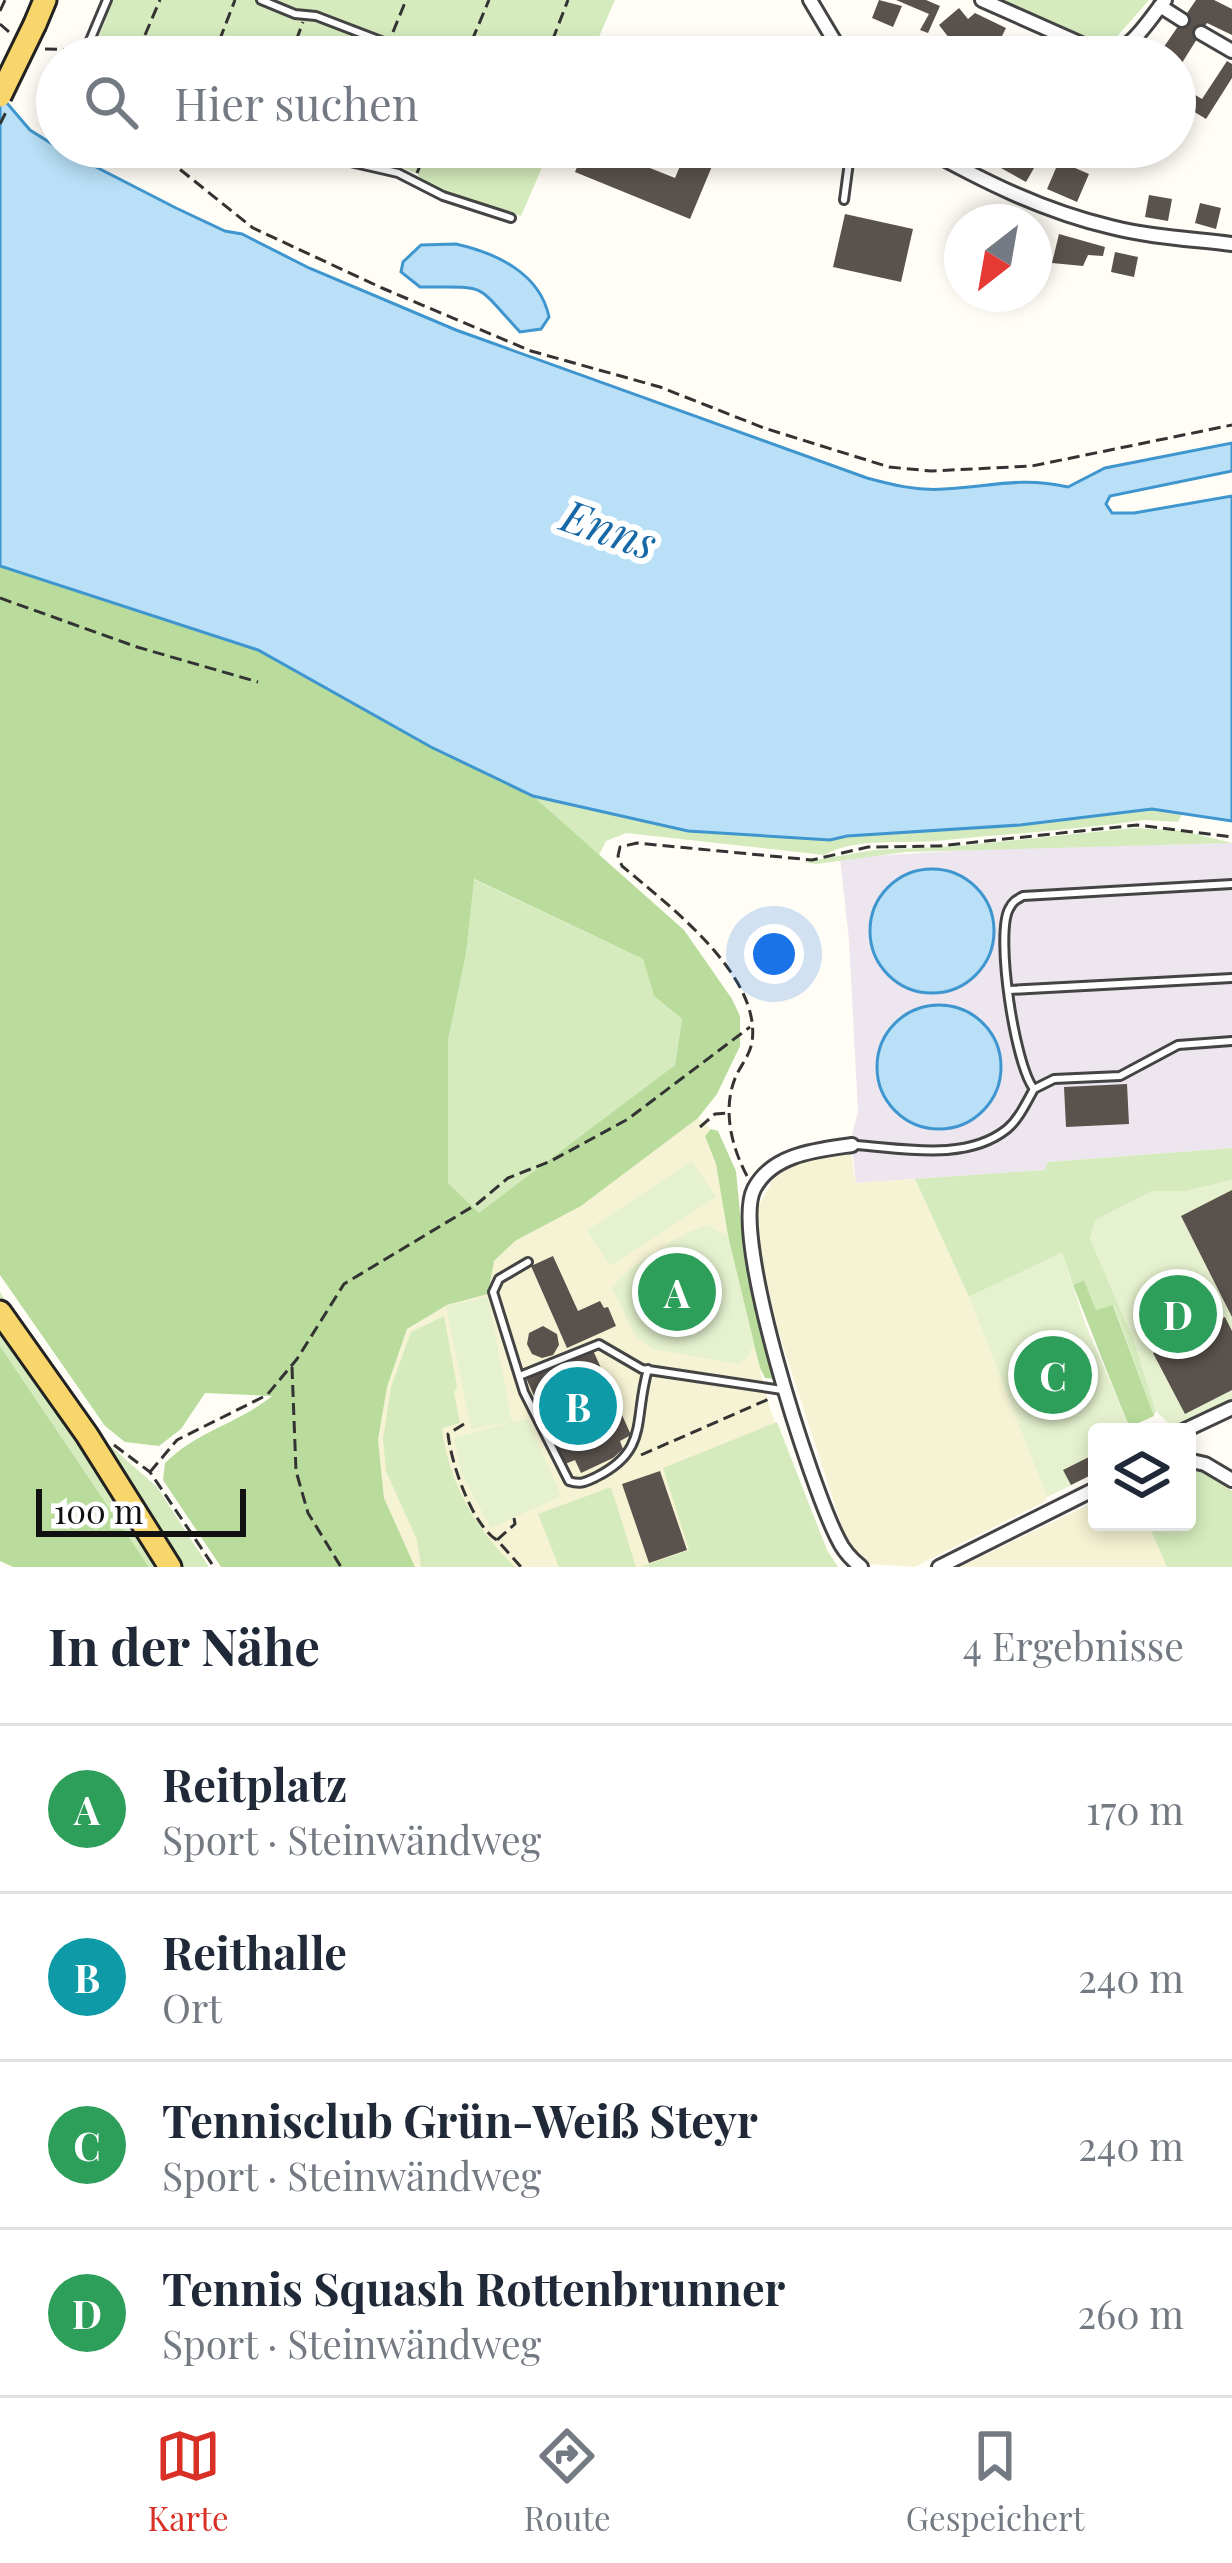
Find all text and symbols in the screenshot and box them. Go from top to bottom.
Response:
search box [36,36,1196,168]
icon: search [78,69,144,135]
text: Hier suchen [174,72,419,132]
north arrow [944,204,1052,312]
water label: Enns [553,482,666,571]
your location [744,924,804,984]
pin: A [638,1247,716,1337]
pin: D [1139,1269,1217,1359]
pin: C [1014,1330,1092,1420]
pin: B [539,1361,617,1451]
map controls [1088,1423,1196,1531]
button: layers [1088,1423,1196,1531]
scale bar [36,1483,246,1536]
text: 100 m [54,1488,143,1532]
text: In der Nähe [48,1611,320,1679]
text: 4 Ergebnisse [963,1619,1184,1671]
text: Reitplatz [162,1753,347,1813]
text: A [74,1783,100,1835]
text: 170 m [1086,1783,1184,1835]
text: Sport · Steinwändweg [162,1813,541,1865]
text: Reithalle [162,1921,347,1981]
text: B [74,1951,100,2003]
text: 240 m [1078,1951,1184,2003]
text: Ort [162,1981,222,2033]
text: Tennisclub Grün-Weiß Steyr [162,2089,758,2149]
text: C [73,2119,101,2171]
text: 240 m [1078,2119,1184,2171]
text: Sport · Steinwändweg [162,2149,541,2201]
text: Tennis Squash Rottenbrunner [162,2257,785,2317]
text: D [72,2287,102,2339]
text: 260 m [1077,2287,1184,2339]
text: Sport · Steinwändweg [162,2317,541,2369]
tab: Karte [148,2423,229,2539]
tab: Route [524,2423,611,2539]
tab: Gespeichert [906,2423,1084,2539]

